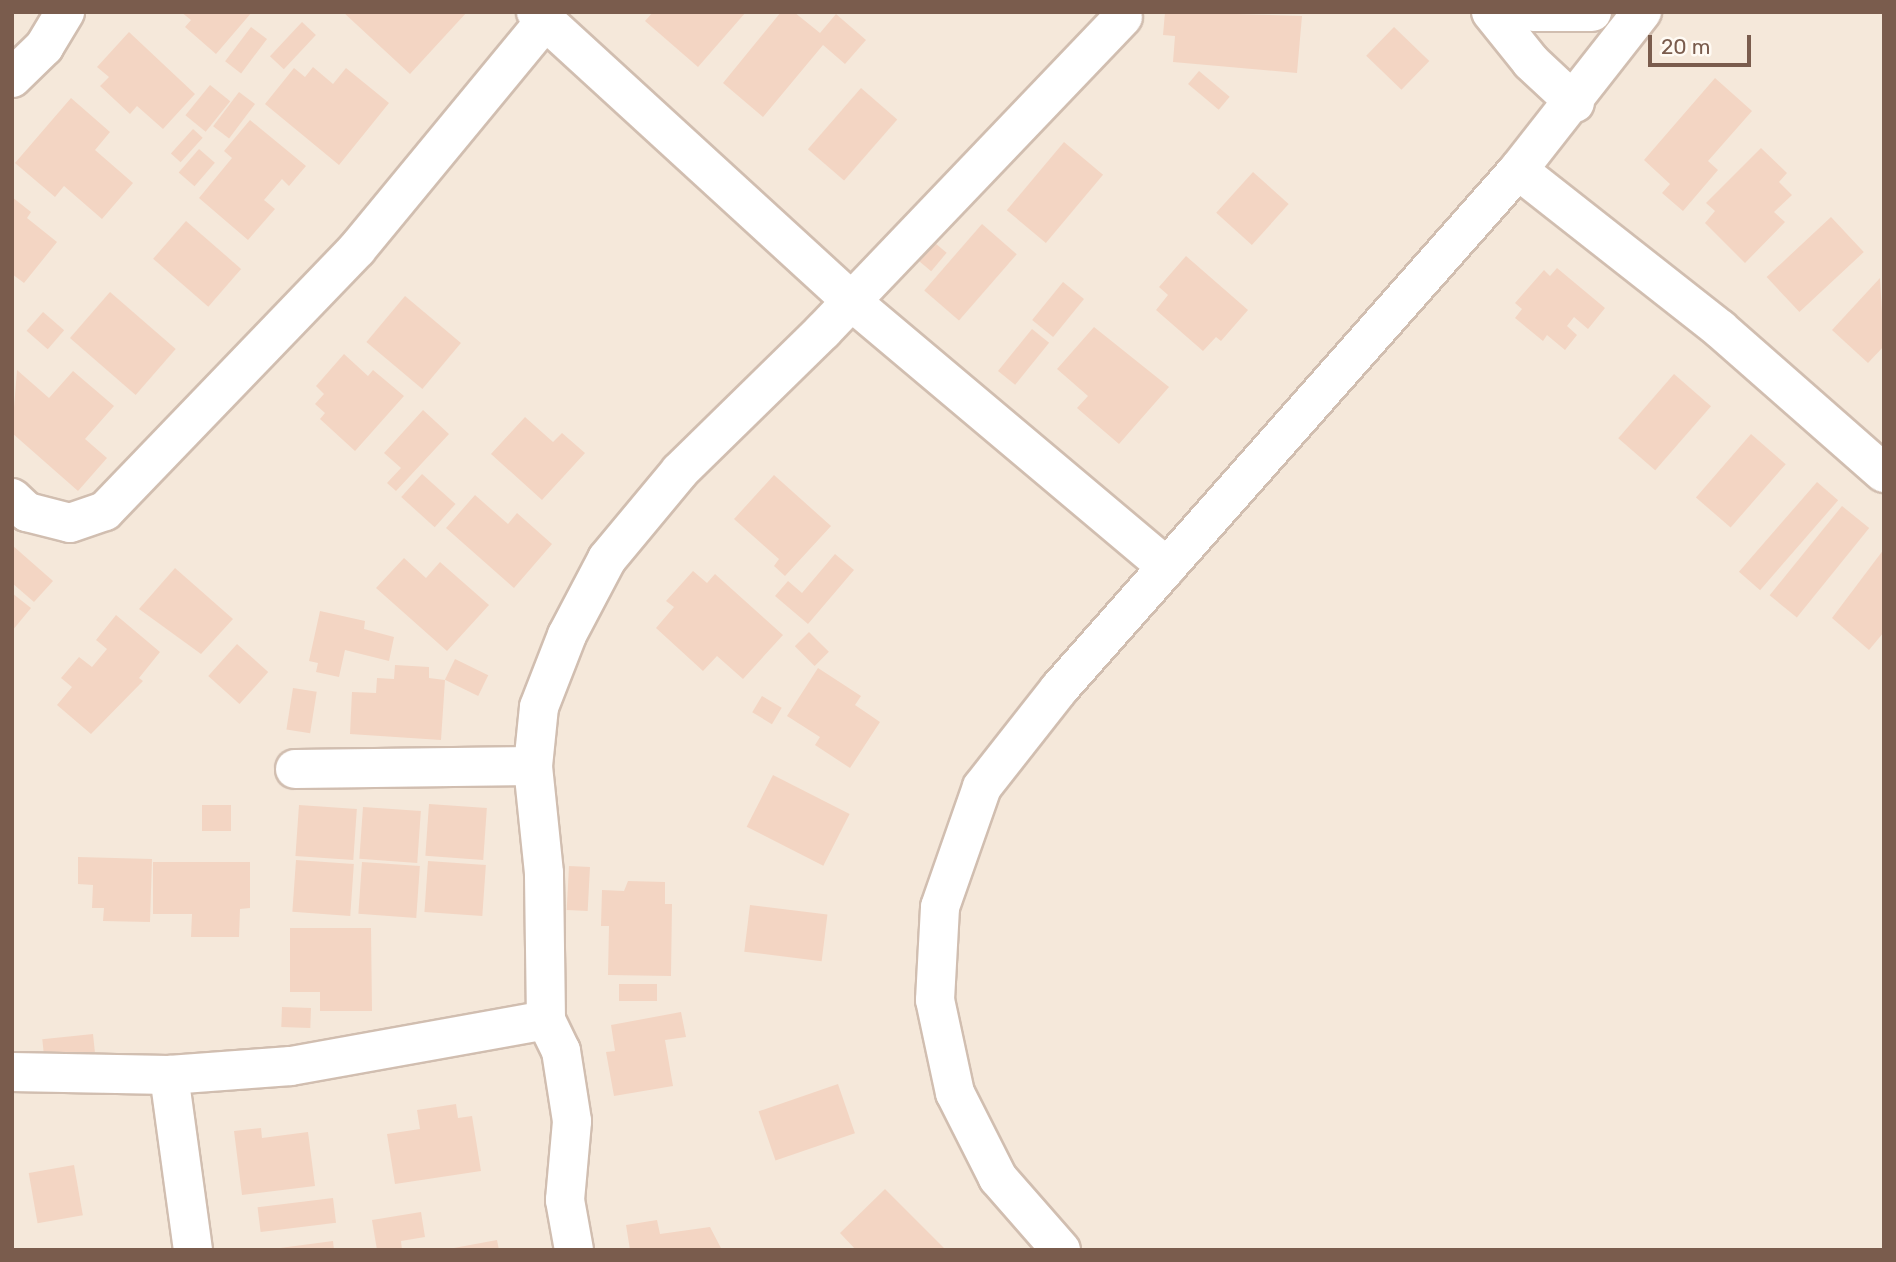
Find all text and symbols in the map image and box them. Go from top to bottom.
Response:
scale bar [1651,21,1754,65]
text: 20 m [1661,34,1710,59]

